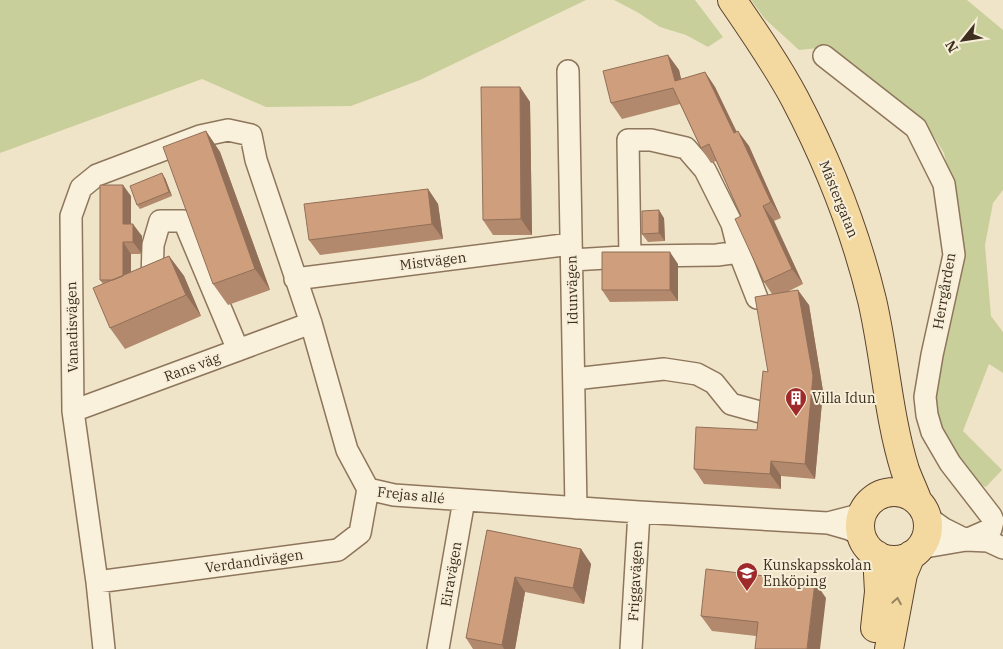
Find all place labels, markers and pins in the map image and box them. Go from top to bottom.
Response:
building icon: Villa Idun [784,386,808,417]
place label: Villa Idun [812,389,876,407]
place label: Kunskapsskolan Enköping [763,556,872,590]
school or university icon: Kunskapsskolan Enköping [735,561,759,592]

